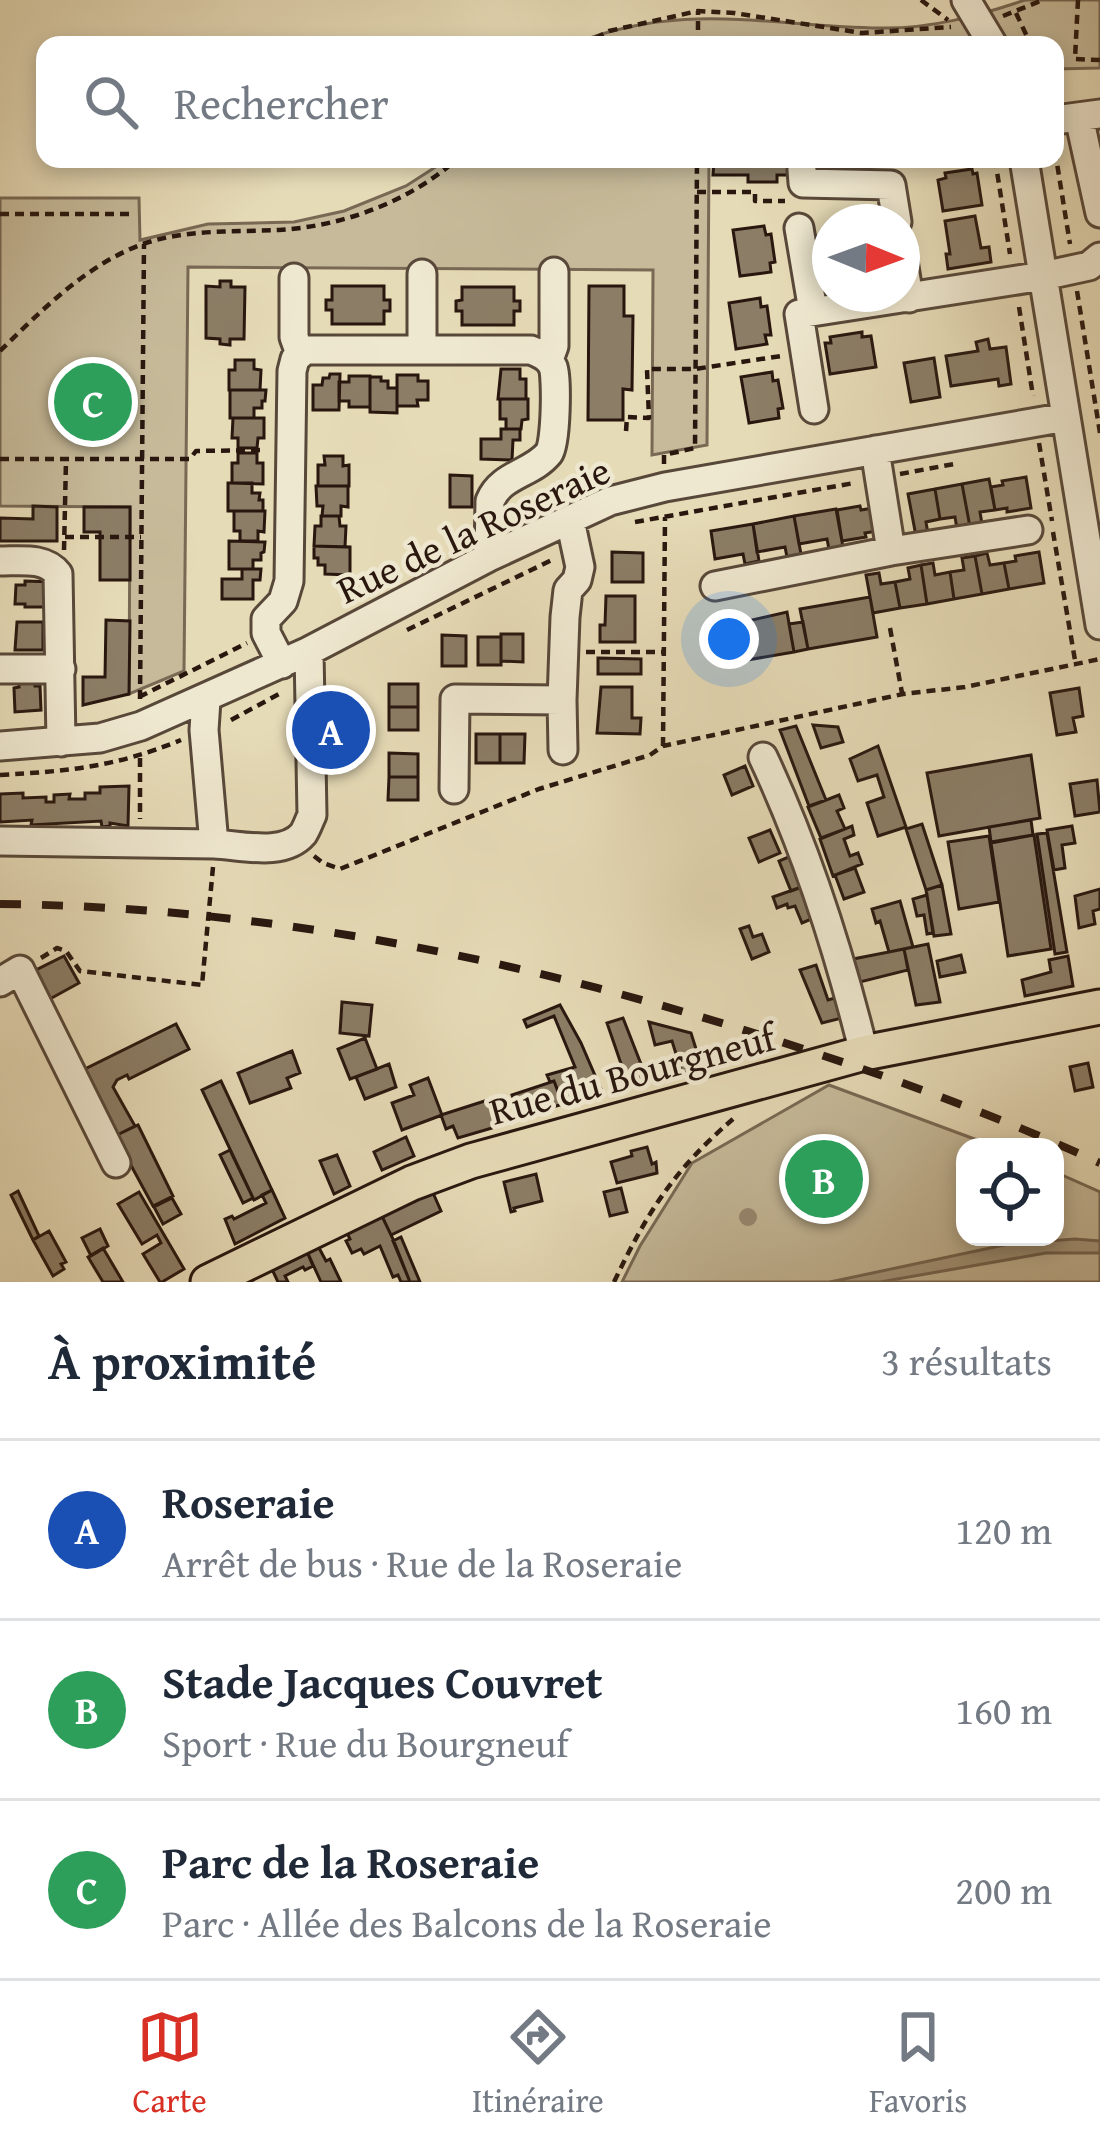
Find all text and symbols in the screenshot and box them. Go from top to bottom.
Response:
search box [36,36,1064,168]
icon: search [78,69,144,135]
text: Rechercher [174,70,389,135]
north arrow [812,204,920,312]
pin: C [54,357,132,447]
street label: Rue de la Roseraie [327,441,619,617]
your location [699,609,759,669]
pin: A [292,685,370,775]
street label: Rue du Bourgneuf [483,1006,785,1138]
pin: B [785,1134,863,1224]
map controls [956,1138,1064,1246]
button: locate [956,1138,1064,1246]
text: À proximité [48,1323,316,1398]
text: 3 résultats [881,1332,1052,1389]
text: Roseraie [162,1469,335,1534]
text: A [75,1501,99,1558]
text: 120 m [955,1501,1052,1558]
text: Arrêt de bus · Rue de la Roseraie [162,1534,682,1591]
text: Stade Jacques Couvret [162,1649,603,1714]
text: B [75,1681,99,1738]
text: 160 m [955,1681,1052,1738]
text: Sport · Rue du Bourgneuf [162,1714,569,1771]
text: Parc de la Roseraie [162,1829,539,1894]
text: C [76,1861,98,1918]
text: 200 m [955,1861,1052,1918]
text: Parc · Allée des Balcons de la Roseraie [162,1894,772,1951]
tab: Carte [133,2004,207,2124]
tab: Itinéraire [472,2004,604,2124]
tab: Favoris [869,2004,967,2124]

